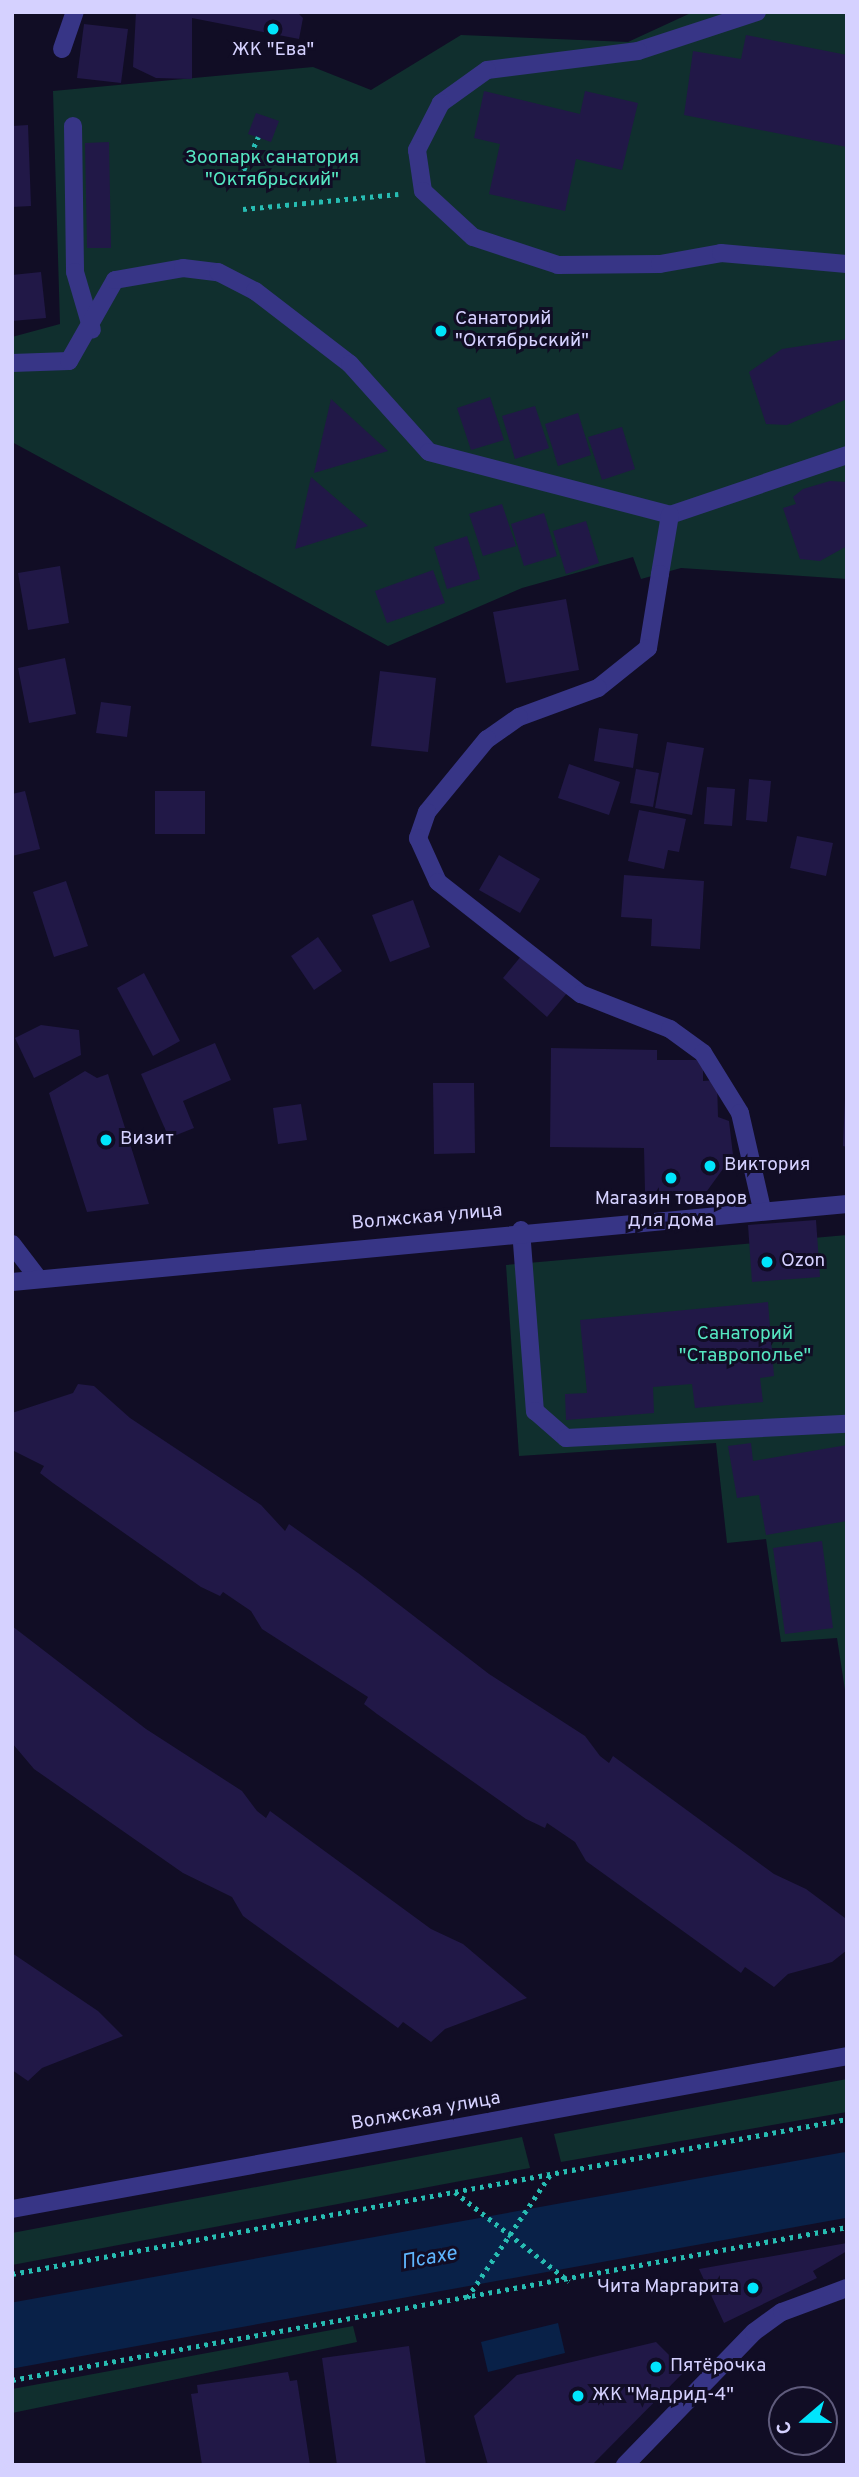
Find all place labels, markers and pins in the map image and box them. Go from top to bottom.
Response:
marker: ЖК "Ева" [265,21,281,37]
place label: ЖК "Ева" [232,40,314,62]
place label: Санаторий "Октябрьский" [455,309,589,353]
marker: Санаторий "Октябрьский" [433,323,449,339]
place label: Визит [120,1129,174,1151]
marker: Визит [98,1132,114,1148]
place label: Виктория [724,1155,810,1177]
marker: Виктория [702,1158,718,1174]
marker: Магазин товаров для дома [663,1170,679,1186]
place label: Магазин товаров для дома [595,1189,747,1233]
place label: Ozon [781,1251,825,1273]
marker: Ozon [759,1254,775,1270]
place label: Чита Маргарита [597,2277,739,2299]
marker: Чита Маргарита [745,2280,761,2296]
place label: Пятёрочка [670,2356,766,2378]
marker: Пятёрочка [648,2359,664,2375]
place label: ЖК "Мадрид-4" [592,2385,734,2407]
marker: ЖК "Мадрид-4" [570,2388,586,2404]

